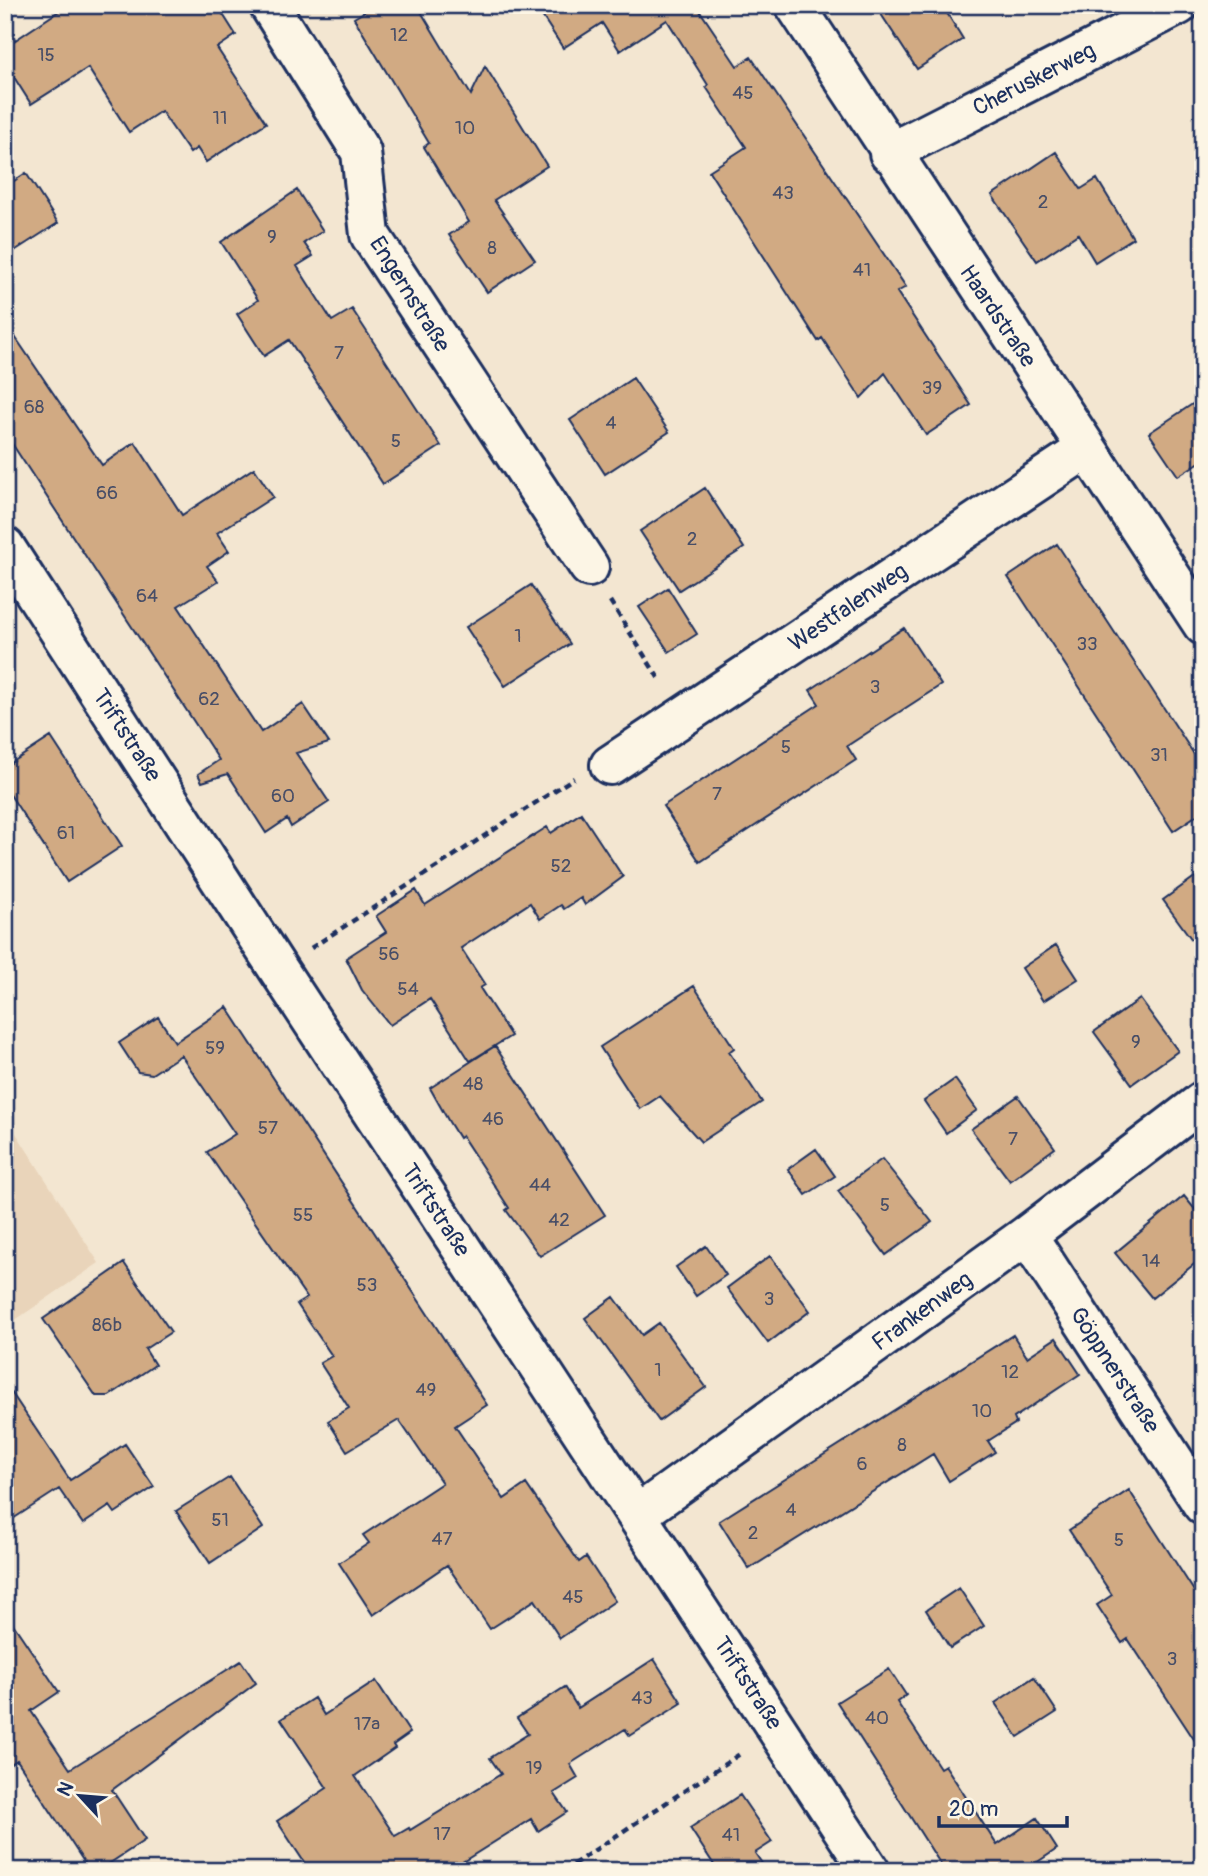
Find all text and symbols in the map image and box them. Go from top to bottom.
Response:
house number: 12 [390,23,408,47]
street label: Cheruskerweg [968,36,1100,122]
house number: 15 [37,43,55,67]
house number: 45 [732,81,754,105]
house number: 11 [213,106,227,130]
house number: 10 [455,116,475,140]
house number: 43 [772,181,794,205]
house number: 2 [1038,190,1048,214]
house number: 9 [267,225,277,249]
street label: Engernstraße [363,231,457,358]
house number: 8 [487,236,497,260]
house number: 41 [853,258,871,282]
street label: Haardstraße [953,259,1043,373]
house number: 7 [334,341,344,365]
house number: 39 [922,376,942,400]
house number: 68 [24,395,44,419]
house number: 4 [605,411,617,435]
house number: 5 [391,429,401,453]
house number: 66 [96,481,118,505]
house number: 2 [687,527,697,551]
street label: Westfalenweg [783,557,913,657]
house number: 64 [136,584,158,608]
house number: 1 [514,624,522,648]
house number: 33 [1076,632,1098,656]
house number: 3 [870,675,880,699]
street label: Triftstraße [86,683,168,788]
house number: 62 [198,687,220,711]
house number: 5 [781,735,791,759]
house number: 31 [1150,743,1168,767]
house number: 7 [712,782,722,806]
house number: 60 [271,784,295,808]
house number: 61 [57,821,75,845]
house number: 52 [551,854,571,878]
house number: 56 [378,942,400,966]
house number: 54 [397,977,419,1001]
house number: 9 [1131,1030,1141,1054]
house number: 59 [205,1036,225,1060]
house number: 48 [463,1072,483,1096]
house number: 46 [482,1107,504,1131]
house number: 57 [258,1116,278,1140]
house number: 7 [1008,1127,1018,1151]
street label: Triftstraße [395,1158,477,1263]
house number: 44 [529,1173,551,1197]
house number: 5 [880,1193,890,1217]
house number: 55 [293,1203,313,1227]
house number: 42 [548,1208,570,1232]
house number: 14 [1142,1249,1160,1273]
street label: Frankenweg [866,1265,978,1357]
house number: 53 [357,1273,377,1297]
house number: 3 [764,1287,774,1311]
street label: Göppnerstraße [1064,1302,1167,1439]
house number: 86b [92,1313,122,1337]
house number: 1 [654,1358,662,1382]
house number: 12 [1001,1360,1019,1384]
house number: 49 [416,1378,436,1402]
house number: 10 [972,1399,992,1423]
house number: 8 [897,1433,907,1457]
house number: 6 [856,1452,868,1476]
house number: 4 [785,1498,797,1522]
house number: 51 [211,1508,229,1532]
house number: 2 [748,1521,758,1545]
house number: 47 [431,1527,453,1551]
house number: 5 [1114,1528,1124,1552]
house number: 45 [562,1585,584,1609]
street label: Triftstraße [707,1631,789,1736]
house number: 3 [1167,1647,1177,1671]
house number: 43 [631,1686,653,1710]
house number: 40 [865,1706,889,1730]
house number: 17a [354,1712,380,1736]
house number: 19 [525,1756,543,1780]
north arrow [46,1760,116,1830]
text: N [52,1778,79,1800]
scale bar [939,1785,1066,1829]
text: 20 m [949,1796,998,1823]
house number: 17 [433,1822,451,1846]
house number: 41 [722,1823,740,1847]

